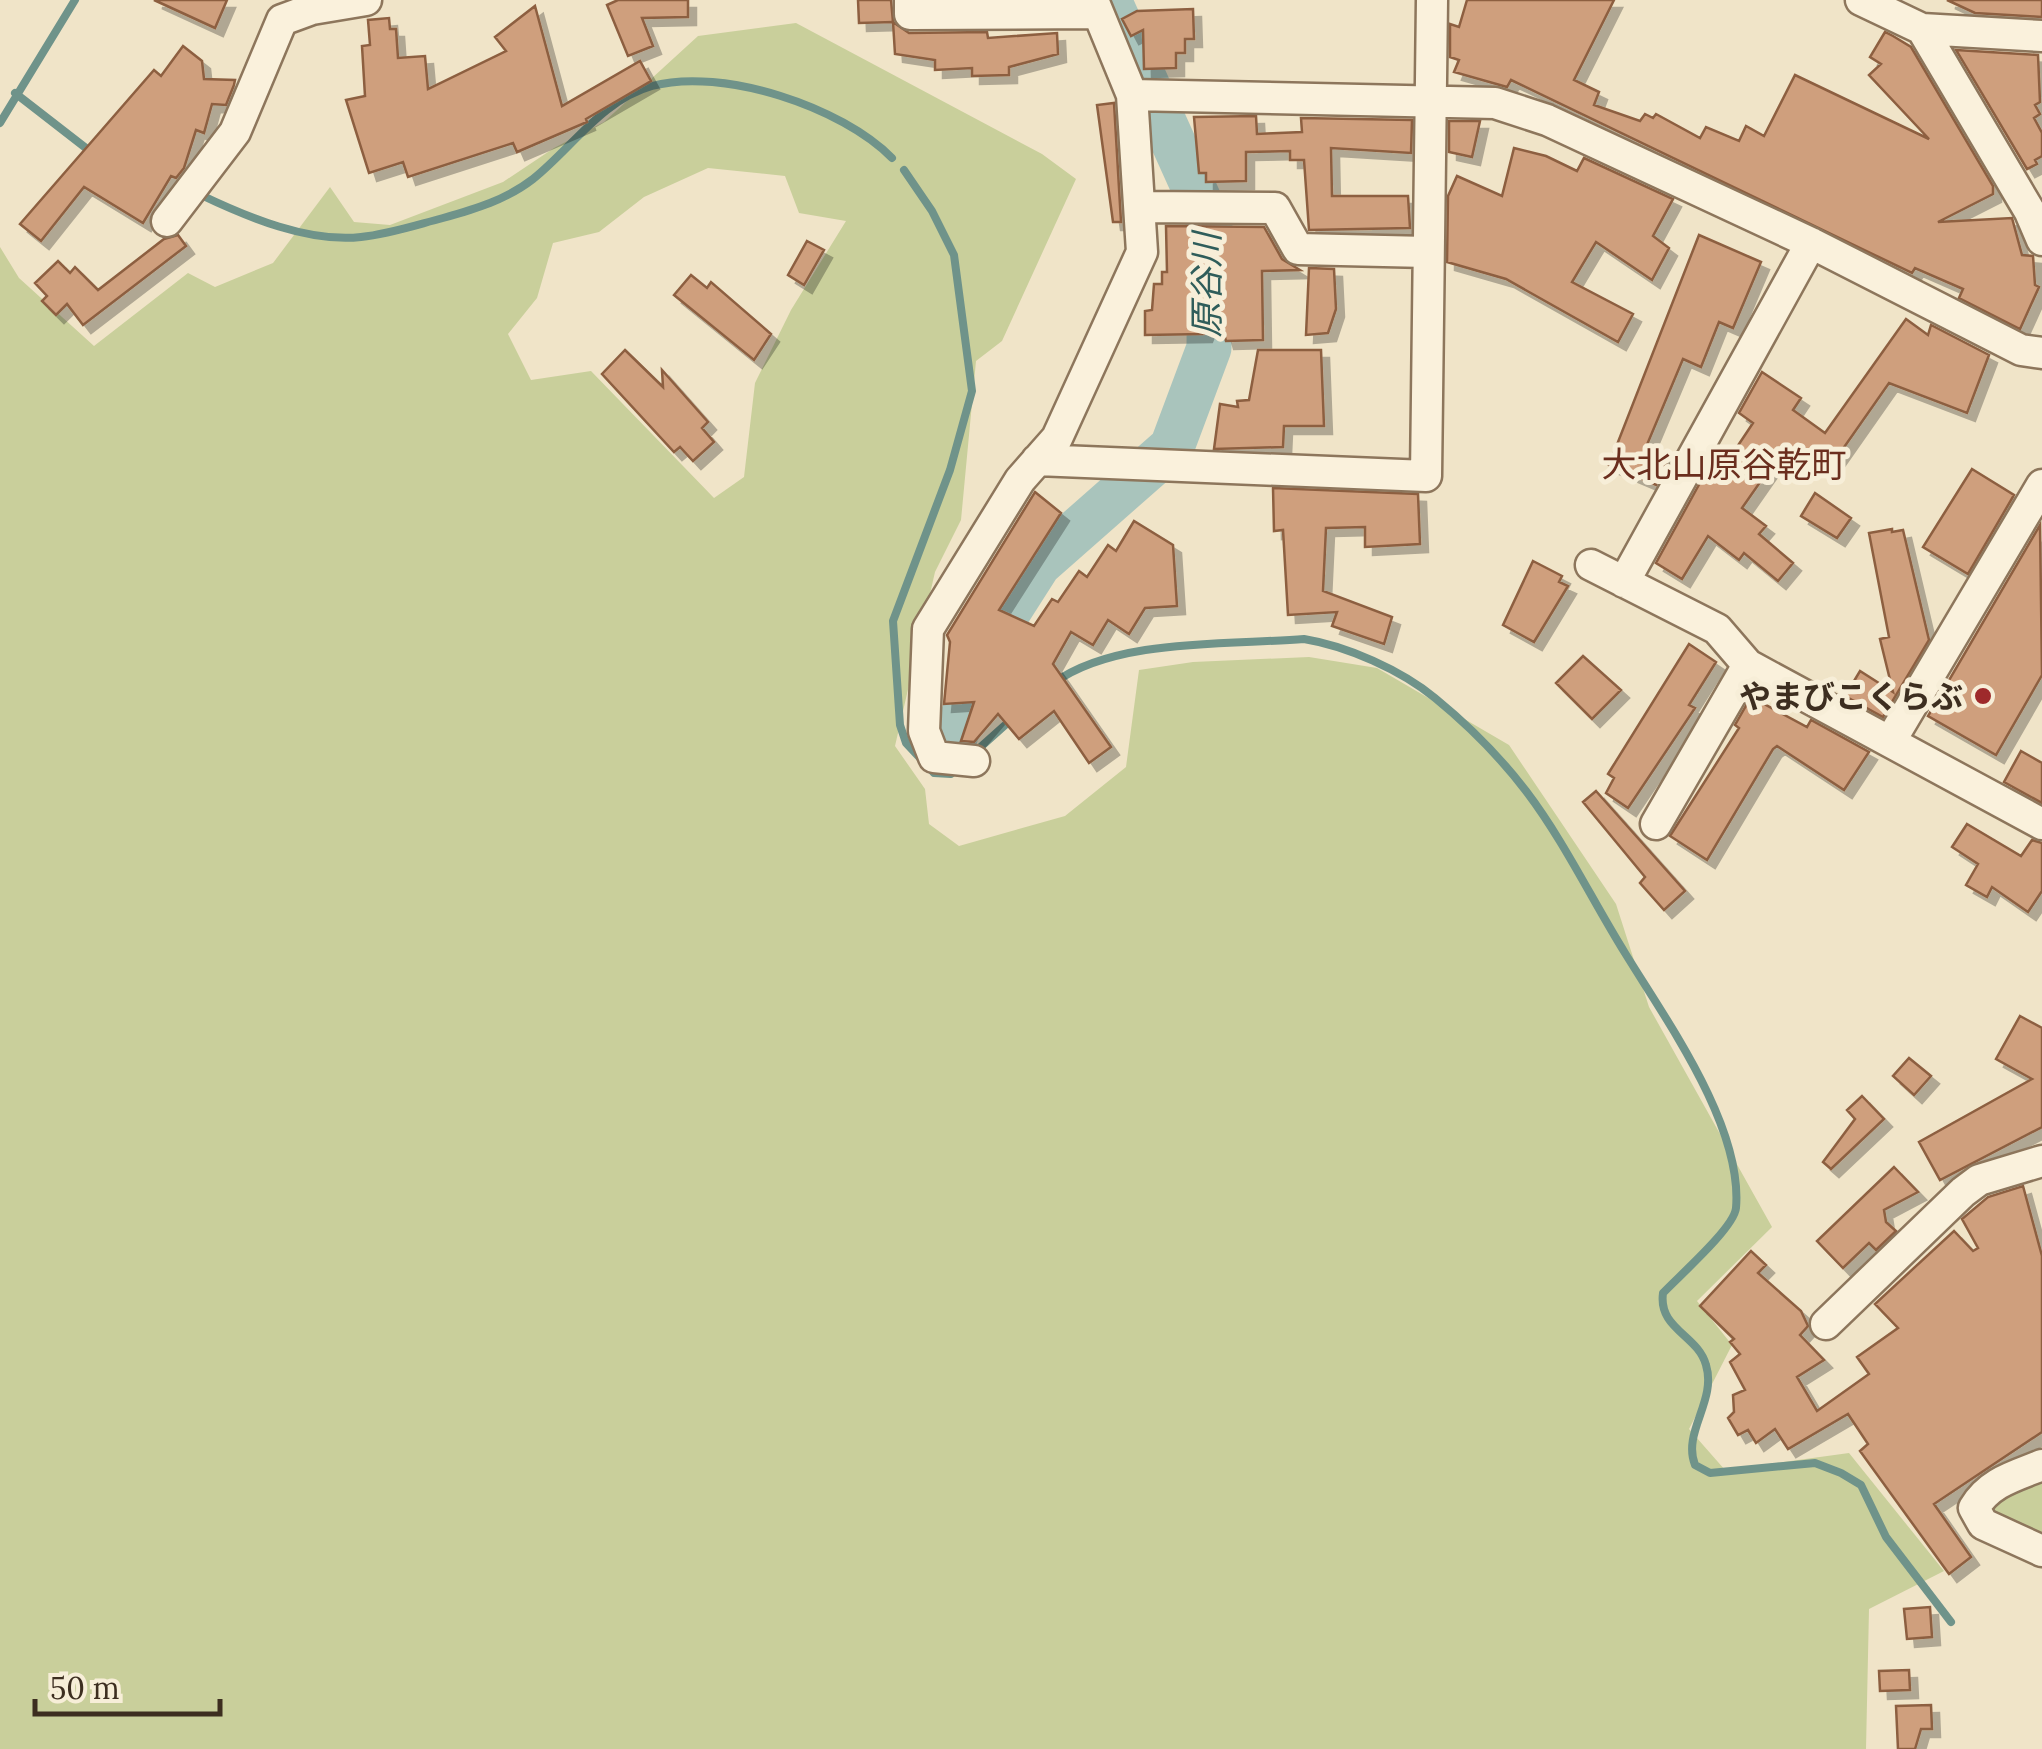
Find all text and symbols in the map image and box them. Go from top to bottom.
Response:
water label: 原谷川 [1184,229,1229,338]
district label: 大北山原谷乾町 [1601,442,1847,487]
place label: やまびこくらぶ [1739,676,1963,717]
marker: やまびこくらぶ [1972,685,1994,707]
scale bar [35,1654,220,1716]
text: 50 m [50,1669,120,1707]

